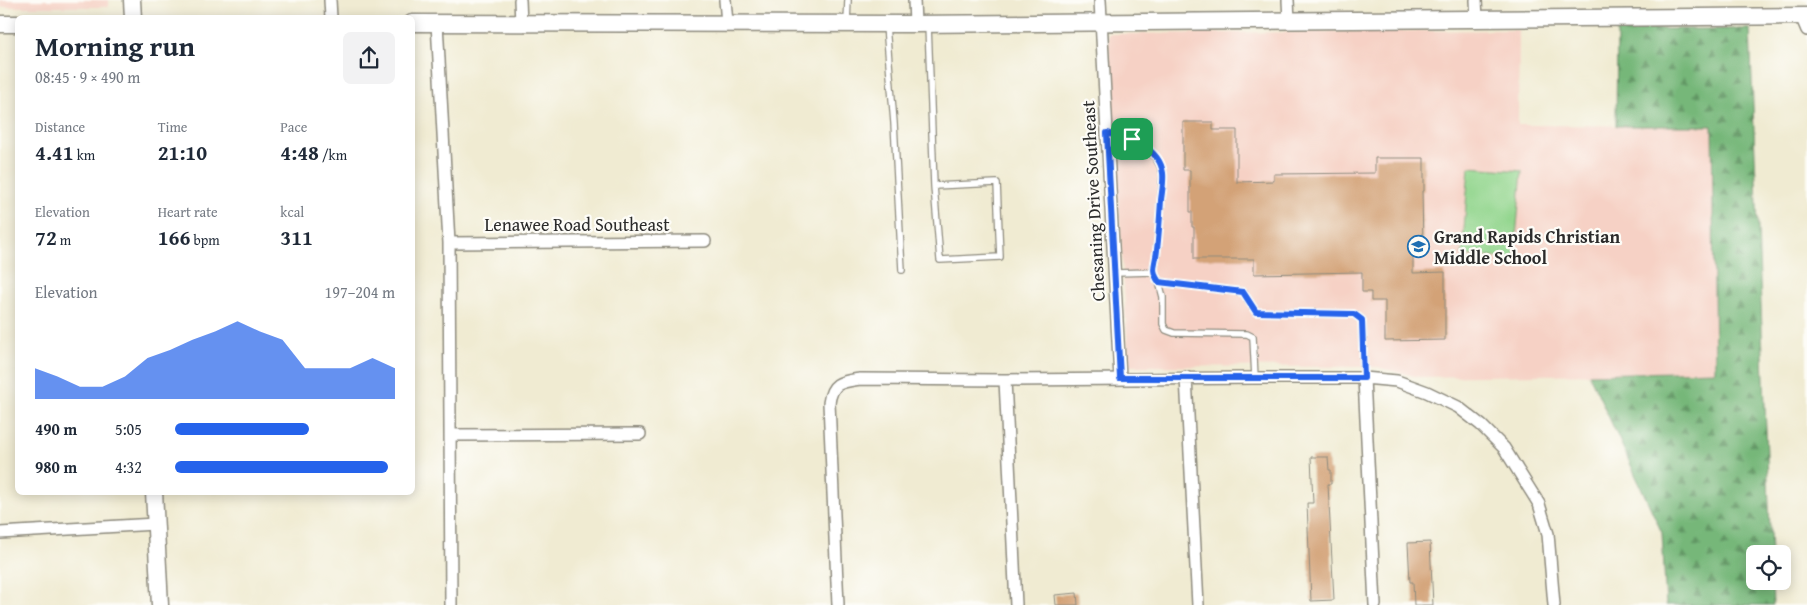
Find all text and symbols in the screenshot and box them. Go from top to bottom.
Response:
text: Morning run [35,25,195,66]
button: share [343,32,395,84]
text: 08:45 · 9 × 490 m [35,65,140,89]
street label: Chesaning Drive Southeast [1074,99,1112,302]
text: Distance [35,117,85,137]
text: Time [158,117,187,137]
text: Pace [280,117,307,137]
pin [1111,118,1153,160]
icon: arrive [1118,125,1146,153]
text: 4.41 [35,137,74,168]
text: 21:10 [158,137,207,168]
text: 4:48 [280,137,319,168]
text: km [74,145,95,165]
text: /km [319,145,347,165]
text: Elevation [35,202,90,222]
text: Heart rate [158,202,218,222]
text: kcal [280,202,304,222]
street label: Lenawee Road Southeast [484,211,670,238]
text: 72 [35,222,57,253]
text: 166 [158,222,190,253]
text: 311 [280,222,313,253]
place label: Grand Rapids Christian Middle School [1434,223,1620,271]
text: m [57,230,71,250]
text: bpm [190,230,220,250]
school or university icon: Grand Rapids Christian Middle School [1406,234,1430,258]
text: Elevation [35,280,98,304]
text: 197–204 m [325,280,395,304]
text: 490 m [35,417,77,441]
text: 5:05 [115,417,142,441]
text: 980 m [35,455,77,479]
text: 4:32 [115,455,142,479]
map controls [1746,545,1791,590]
button: locate [1746,545,1791,590]

